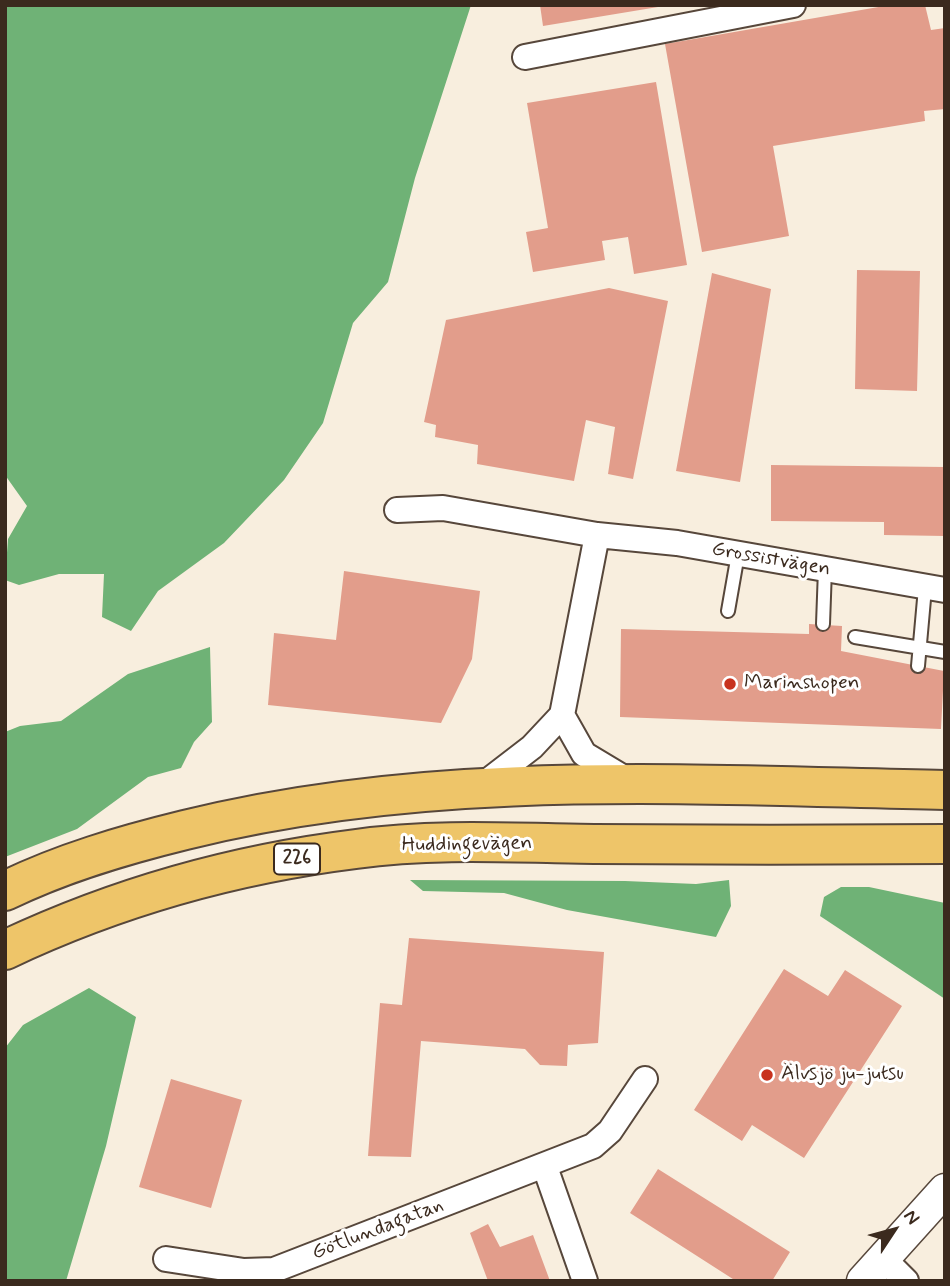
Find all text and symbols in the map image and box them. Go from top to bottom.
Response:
street label: Grossistvägen [710,537,832,583]
place label: Marinshopen [744,671,860,697]
marker: Marinshopen [722,676,738,692]
street label: Huddingevägen [401,831,533,859]
road number: 226 [274,844,320,874]
place label: Älvsjö ju-jutsu [781,1062,904,1088]
marker: Älvsjö ju-jutsu [759,1067,775,1083]
street label: Götlundagatan [309,1193,447,1267]
north arrow [859,1195,929,1265]
text: N [898,1205,925,1230]

